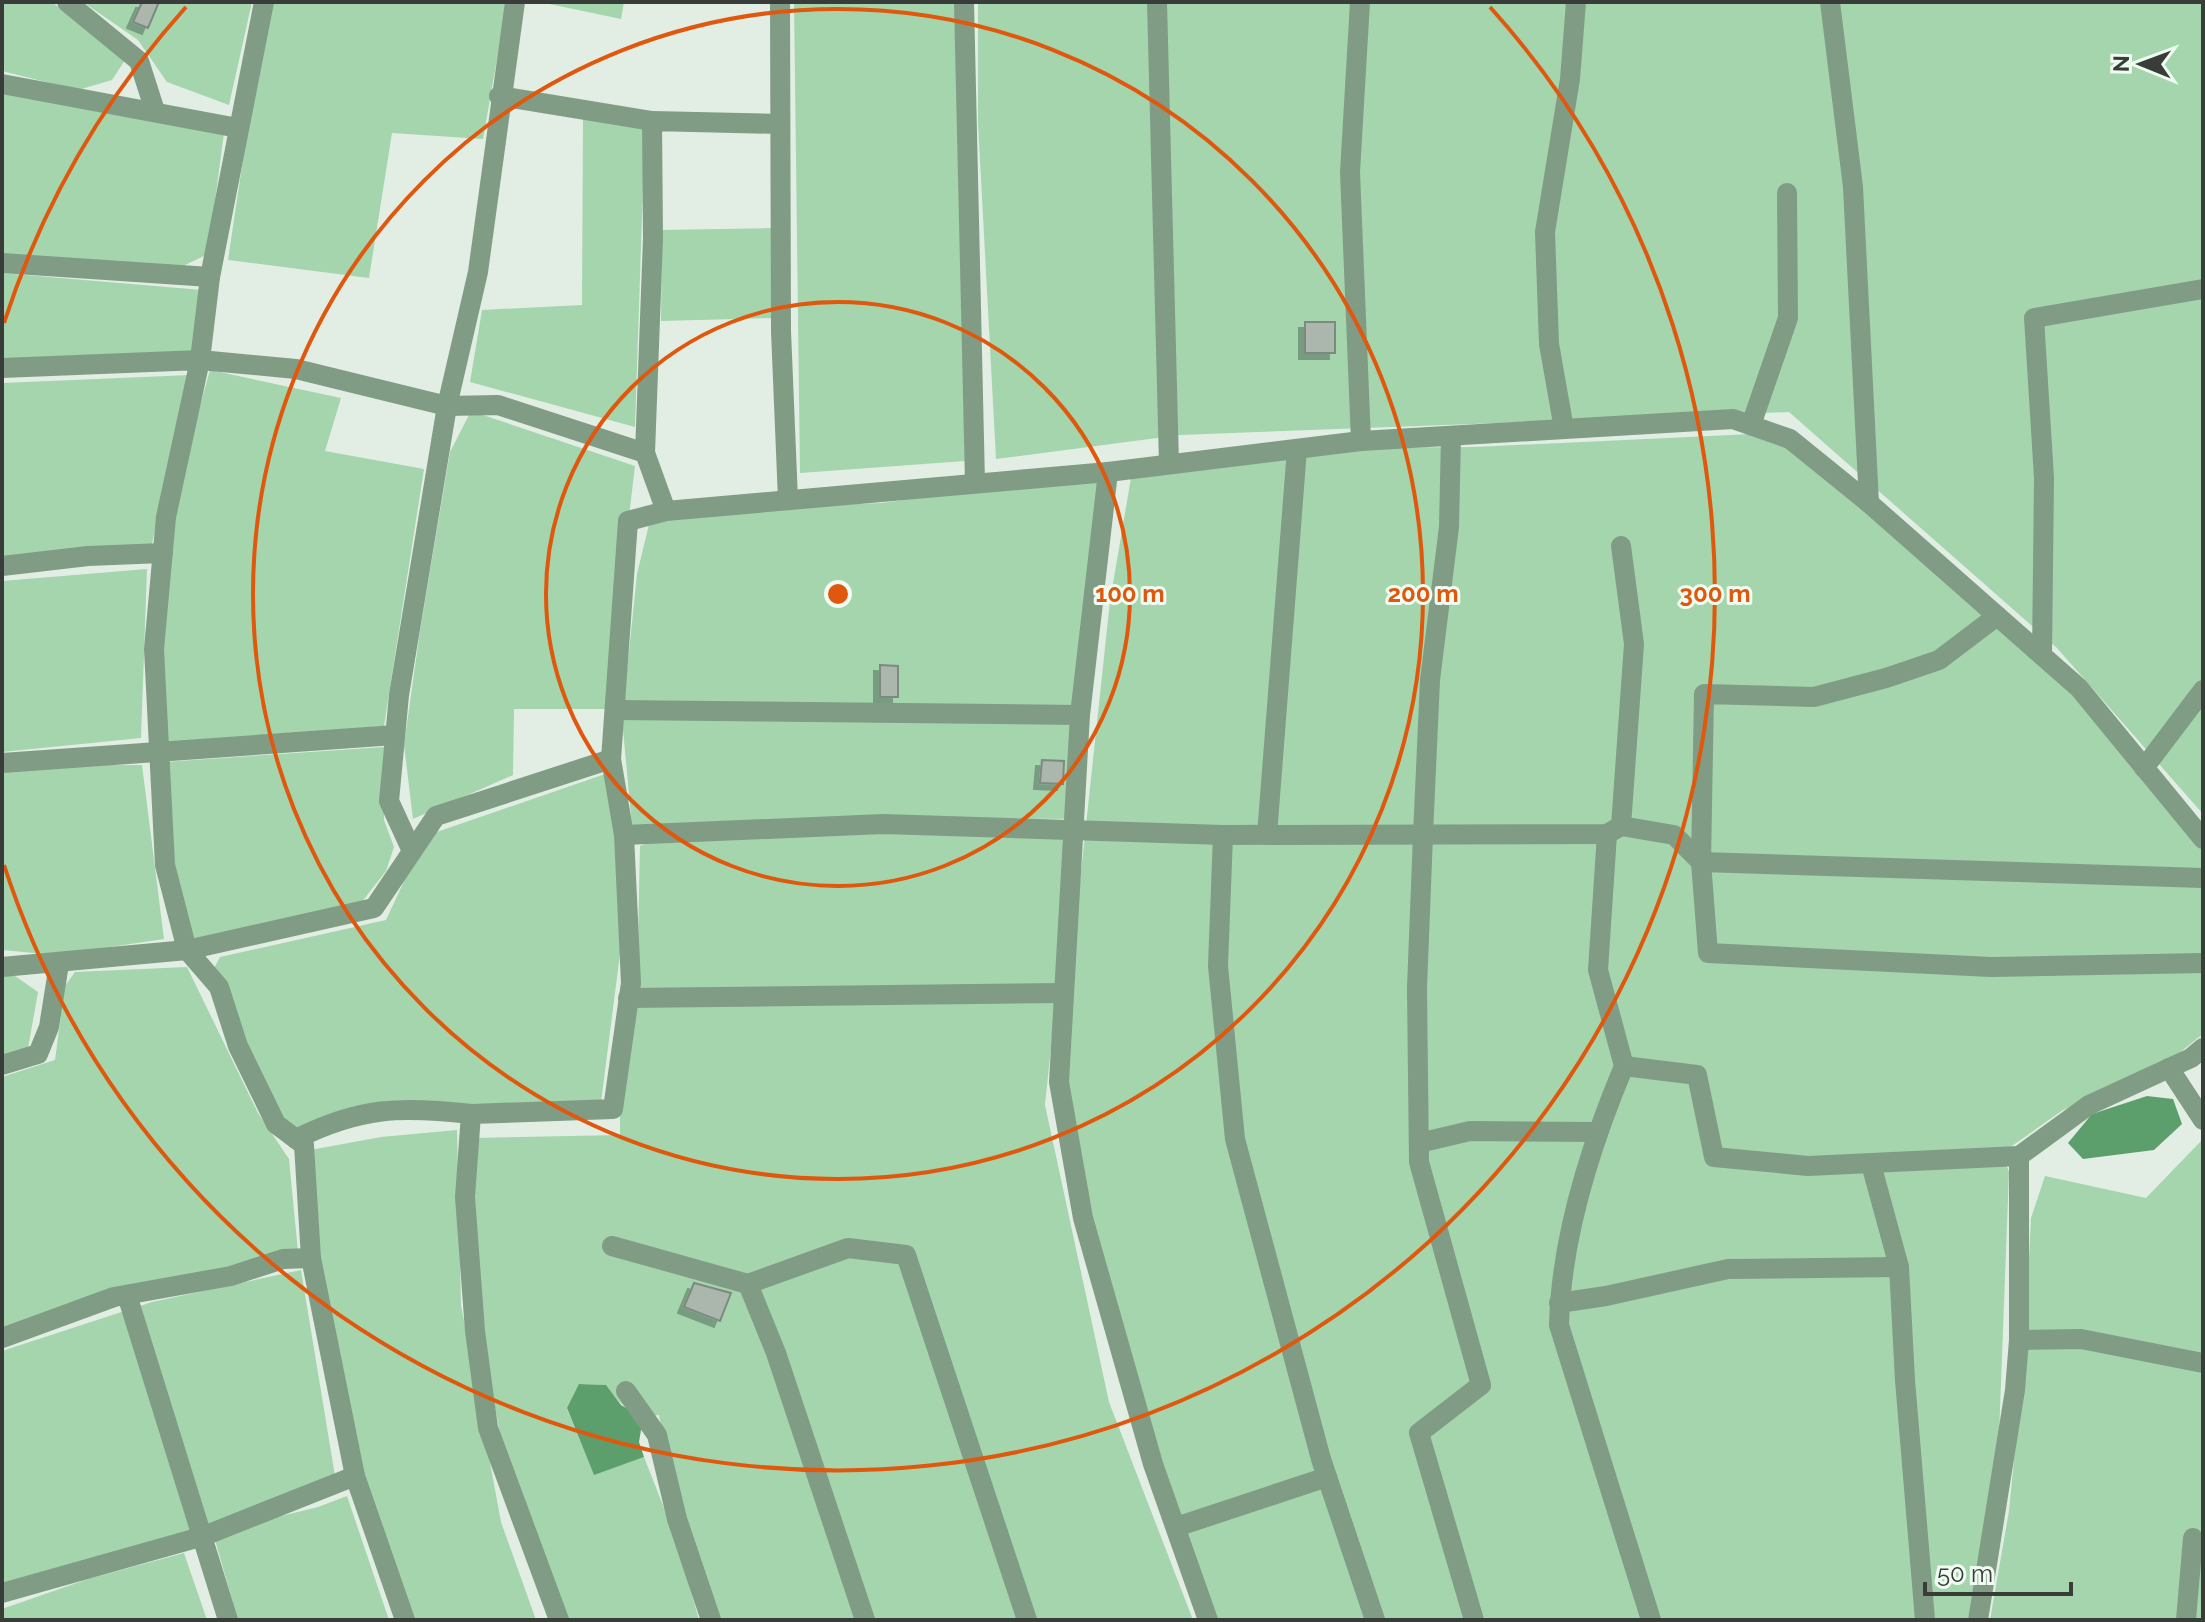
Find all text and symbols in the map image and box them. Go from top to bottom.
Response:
north arrow [2101,24,2181,104]
text: N [2108,55,2134,72]
text: 100 m [1095,579,1165,608]
text: 200 m [1387,579,1459,608]
text: 300 m [1680,579,1750,608]
centre of rings [824,580,852,608]
scale bar [1925,1546,2071,1596]
text: 50 m [1937,1559,1993,1588]

